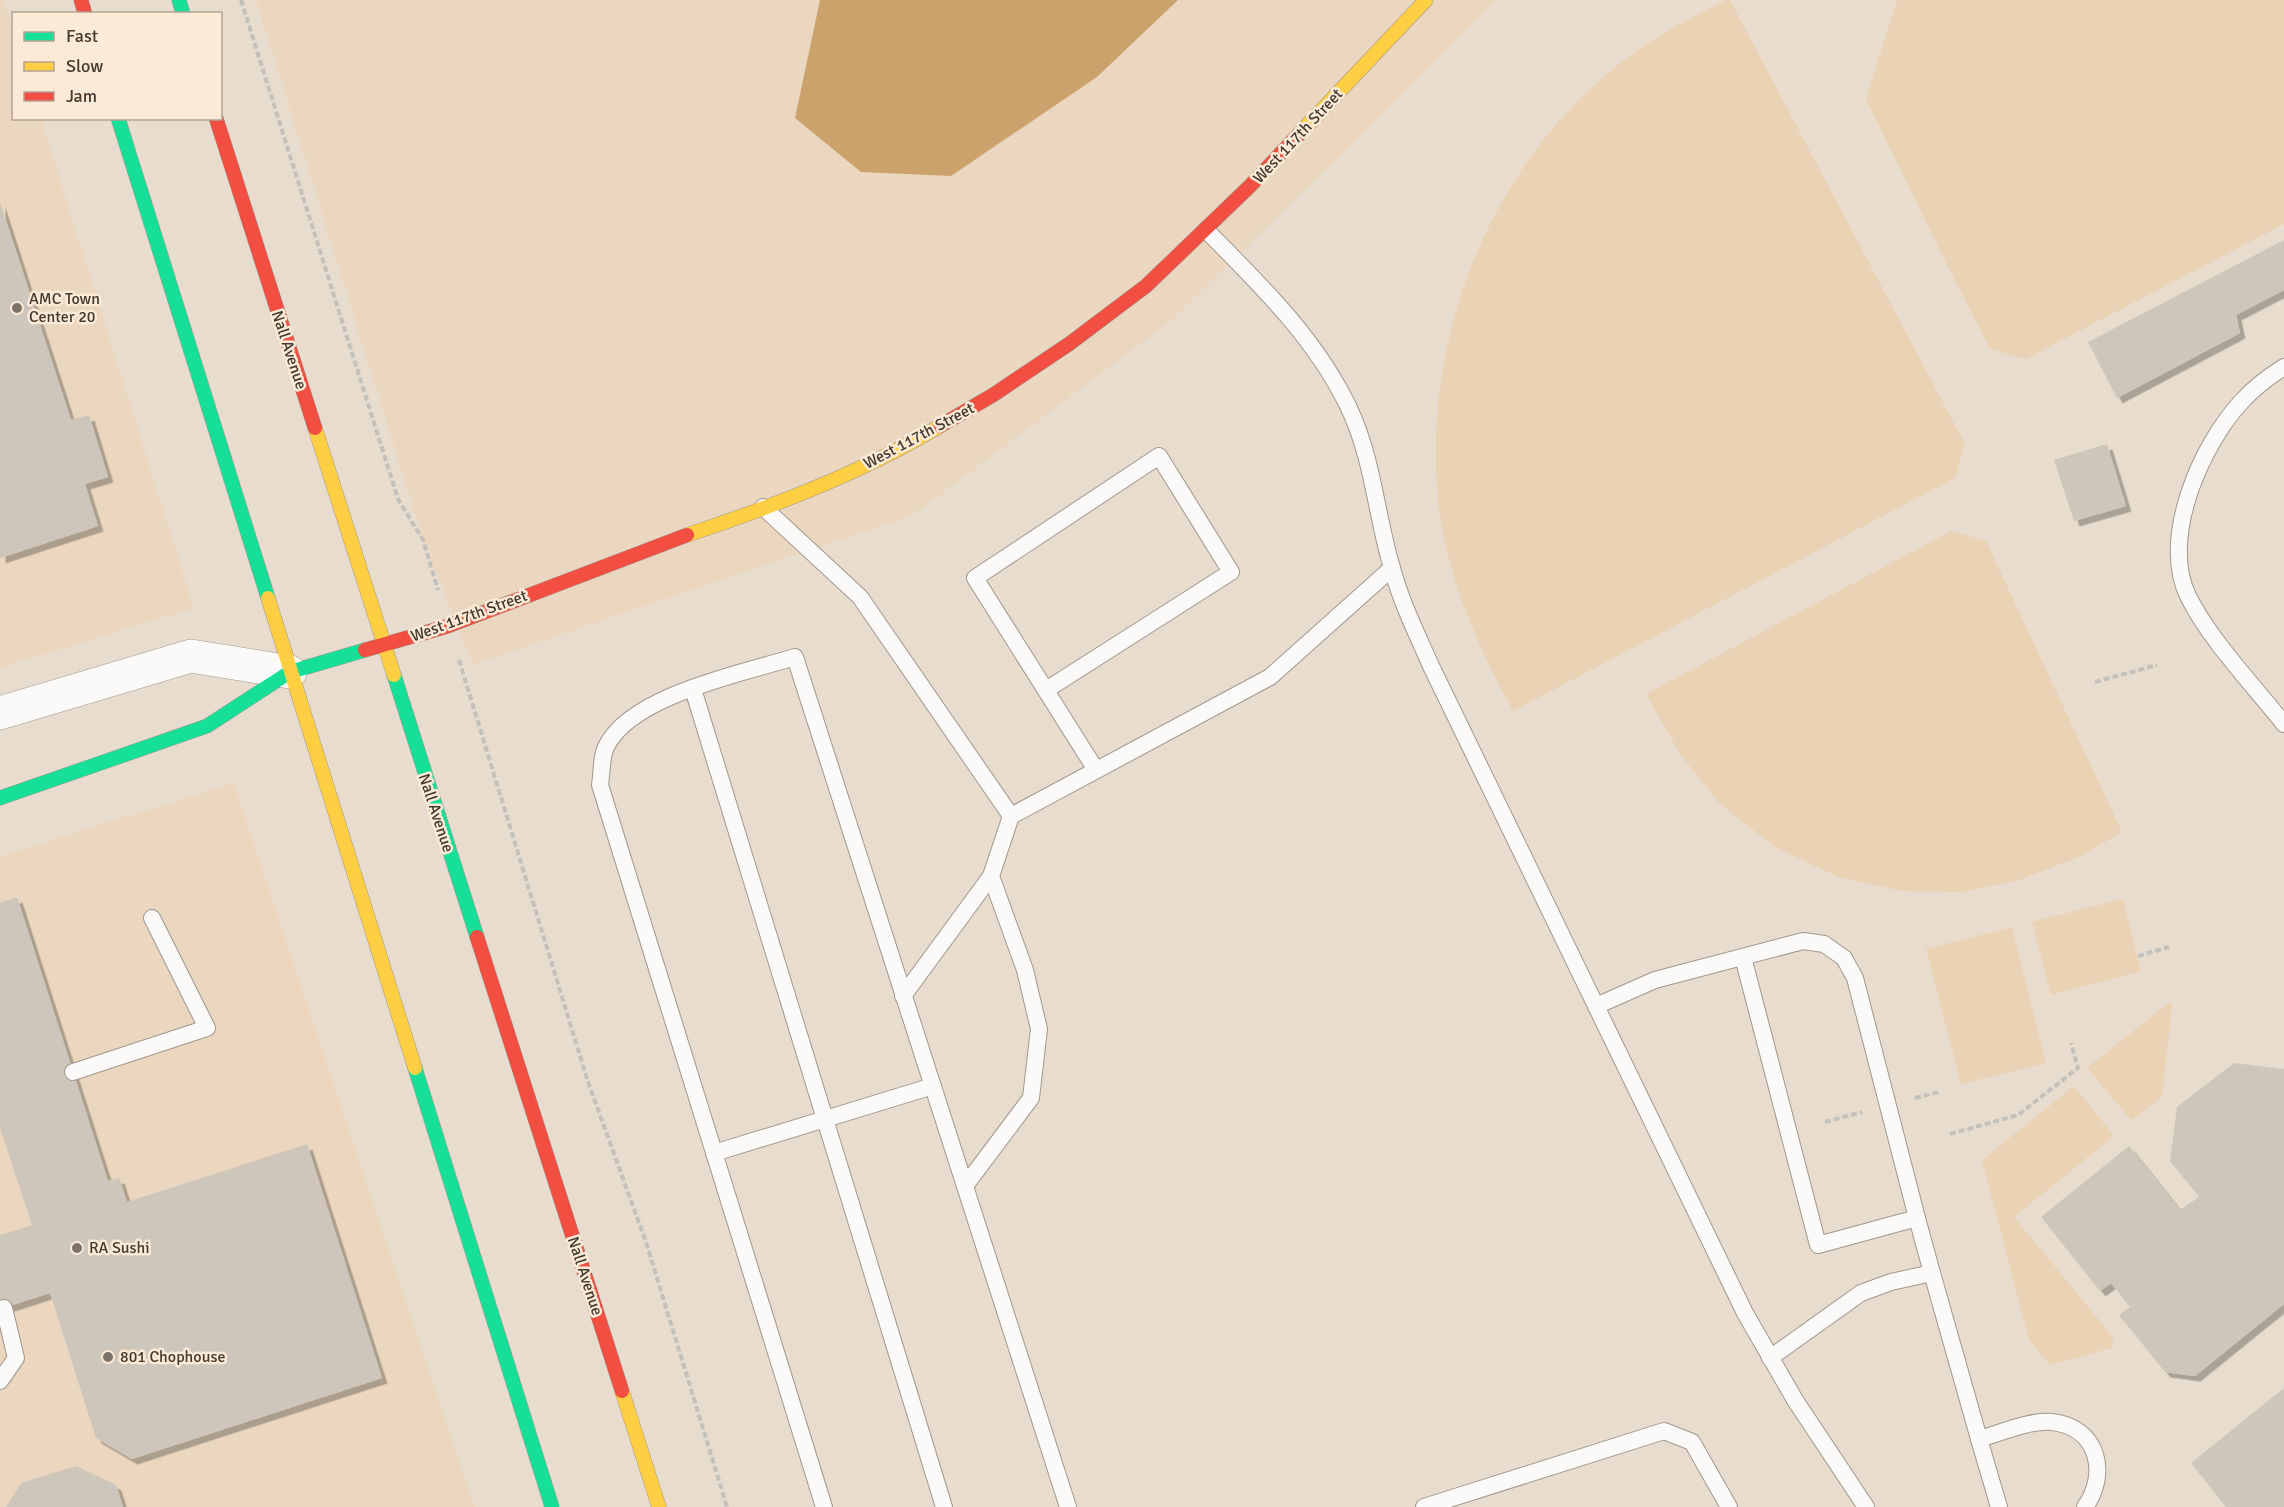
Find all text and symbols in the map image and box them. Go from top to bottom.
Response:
legend [12,12,222,120]
text: Fast [66,25,98,47]
text: Slow [66,55,103,77]
street label: West 117th Street [1249,84,1347,188]
text: Jam [66,85,97,107]
place label: AMC Town Center 20 [29,289,100,327]
marker: AMC Town Center 20 [10,301,24,315]
street label: Nall Avenue [267,308,311,392]
street label: West 117th Street [860,398,978,474]
street label: West 117th Street [408,586,530,646]
street label: Nall Avenue [414,771,458,855]
street label: Nall Avenue [563,1234,607,1318]
place label: RA Sushi [89,1238,150,1258]
marker: RA Sushi [70,1241,84,1255]
place label: 801 Chophouse [120,1347,225,1367]
marker: 801 Chophouse [101,1350,115,1364]

